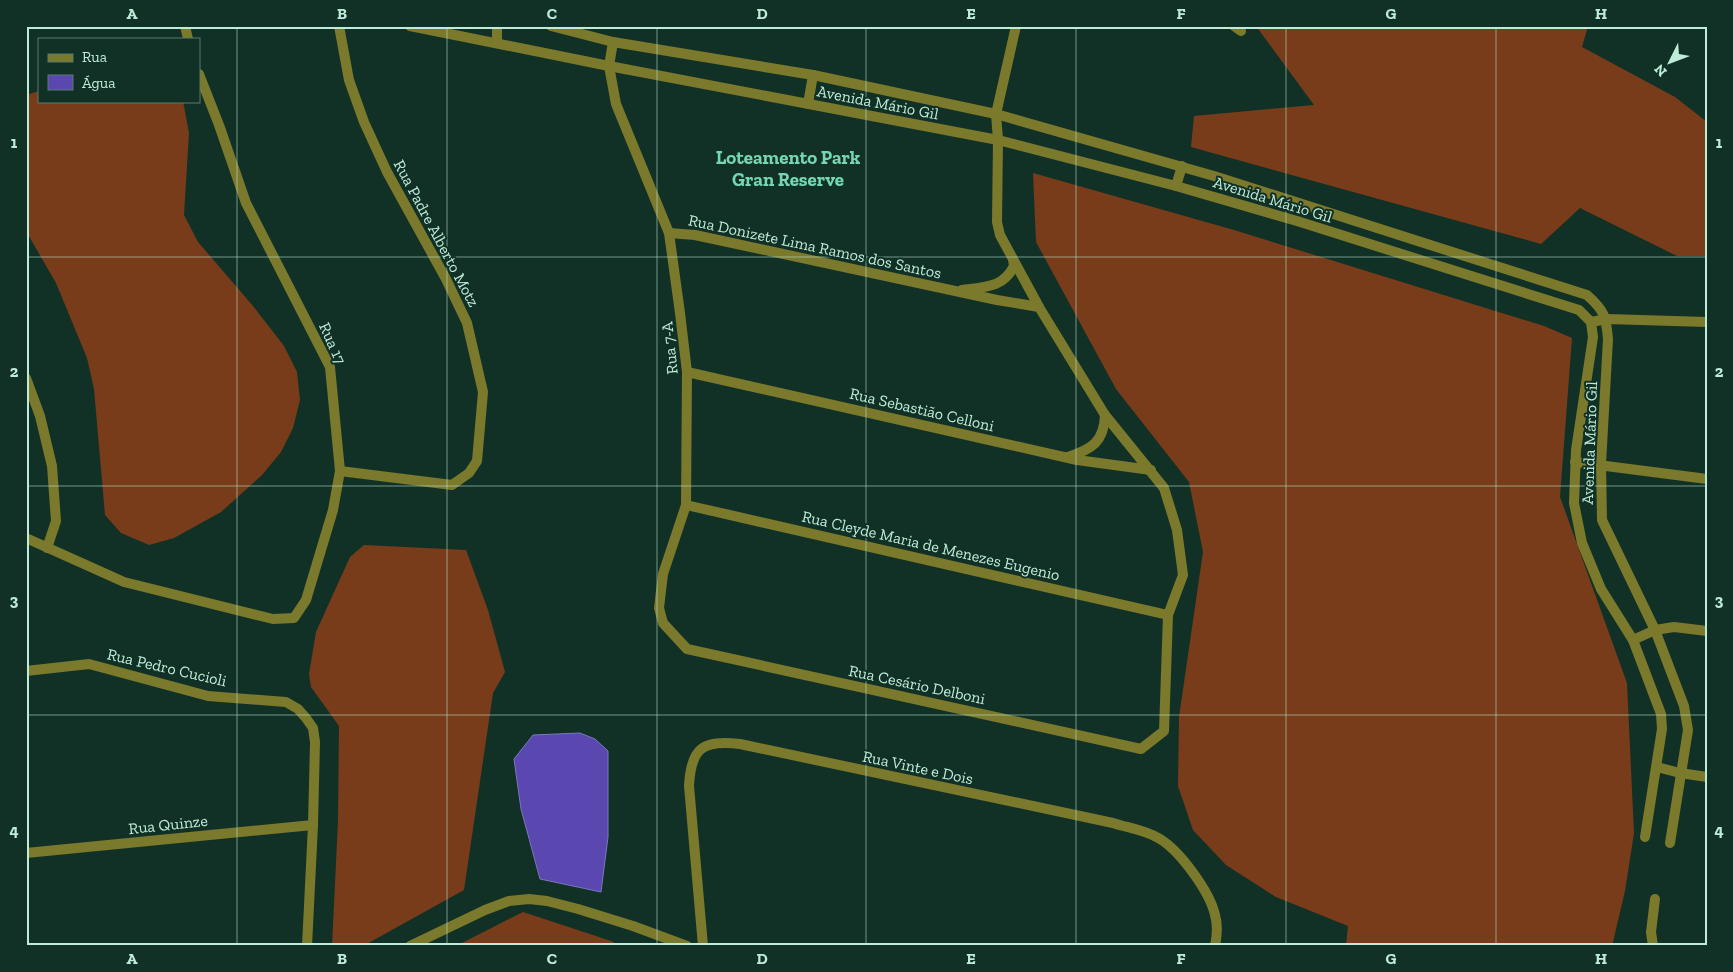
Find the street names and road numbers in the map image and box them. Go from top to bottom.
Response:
street label: Avenida Mário Gil [816,81,940,124]
street label: Rua Padre Alberto Motz [390,157,483,310]
street label: Avenida Mário Gil [1211,172,1335,227]
street label: Rua Donizete Lima Ramos dos Santos [687,210,943,283]
street label: Rua 17 [315,319,350,367]
street label: Rua 7-A [657,320,682,375]
street label: Avenida Mário Gil [1578,381,1601,505]
street label: Rua Sebastião Celloni [848,384,997,435]
street label: Rua Cleyde Maria de Menezes Eugenio [800,507,1062,584]
street label: Rua Pedro Cucioli [105,645,229,691]
street label: Rua Cesário Delboni [847,661,988,708]
street label: Rua Vinte e Dois [861,746,975,788]
street label: Rua Quinze [127,811,209,838]

